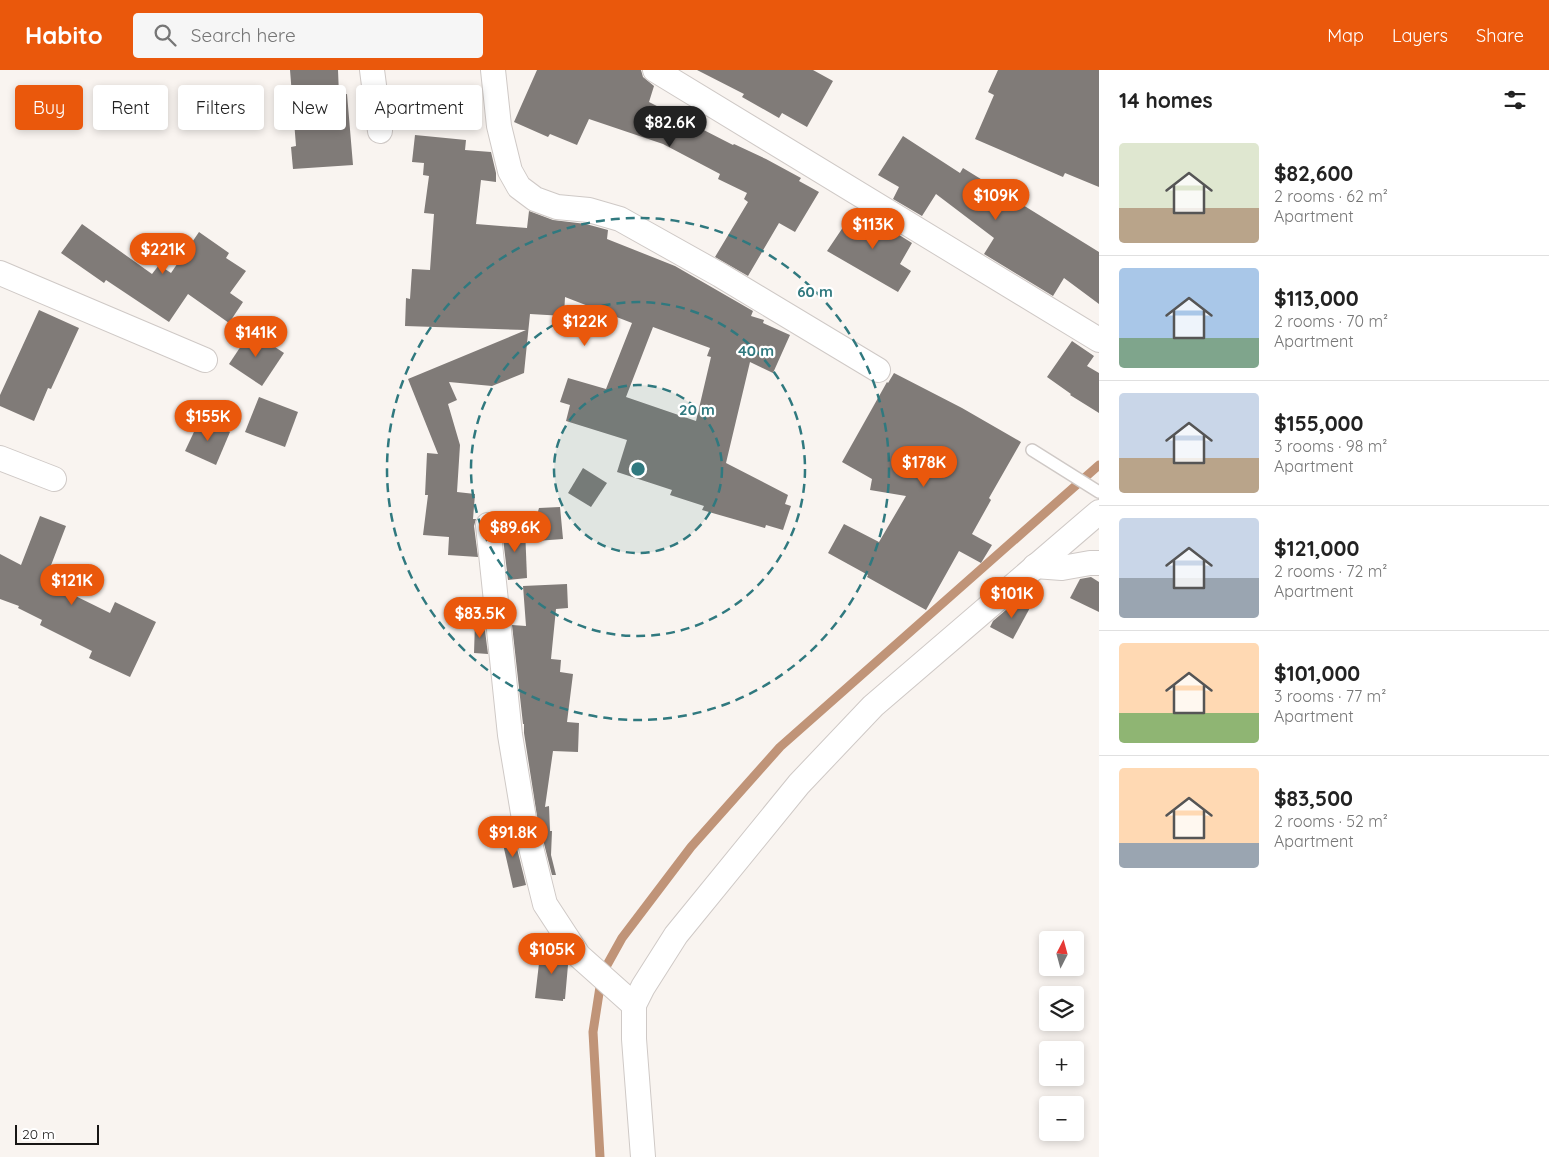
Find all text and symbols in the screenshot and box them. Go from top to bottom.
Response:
search box [133,13,483,58]
text: Habito [25,20,103,50]
icon: search [151,21,179,49]
text: Search here [191,23,296,47]
text: Map [1327,24,1364,47]
text: Layers [1392,24,1448,47]
text: Share [1476,24,1524,47]
chip: Buy [15,85,83,130]
chip: Rent [93,85,168,130]
chip: Filters [178,85,264,130]
chip: New [274,85,346,130]
chip: Apartment [356,85,482,130]
icon: filters [1501,86,1529,114]
text: 14 homes [1119,87,1213,113]
pin: $82.6K [629,106,711,148]
text: $82.6K [645,112,695,132]
text: $82,600 [1274,160,1353,186]
icon: home [1159,163,1219,223]
pin: $109K [961,178,1031,221]
text: $109K [973,185,1019,205]
text: 2 rooms · 62 m² [1274,186,1388,206]
text: Apartment [1274,206,1354,226]
pin: $113K [838,208,908,250]
text: $113K [852,214,894,234]
pin: $221K [128,232,198,275]
text: $221K [141,239,185,259]
text: 60 m [797,282,833,301]
text: $113,000 [1274,285,1359,311]
icon: home [1159,288,1219,348]
pin: $122K [550,304,620,347]
text: $122K [563,311,607,331]
text: 2 rooms · 70 m² [1274,311,1388,331]
pin: $141K [221,316,291,358]
text: $141K [235,322,277,342]
text: Apartment [1274,331,1354,351]
text: 40 m [738,341,774,360]
pin: $155K [173,400,243,442]
text: 20 m [679,400,715,419]
text: $155K [186,406,230,426]
text: $155,000 [1274,410,1363,436]
icon: home [1159,413,1219,473]
text: 3 rooms · 98 m² [1274,436,1387,456]
pin: $178K [889,446,959,488]
text: $178K [902,452,946,472]
text: Apartment [1274,456,1354,476]
centre of rings [629,460,647,478]
pin: $89.6K [474,510,556,553]
text: $89.6K [490,517,540,537]
text: $121,000 [1274,535,1359,561]
icon: home [1159,538,1219,598]
text: 2 rooms · 72 m² [1274,561,1387,581]
pin: $121K [37,564,107,606]
text: $121K [51,570,93,590]
pin: $101K [977,576,1047,619]
text: Apartment [1274,581,1354,601]
text: $101K [991,583,1033,603]
pin: $83.5K [439,596,521,639]
text: $83.5K [455,603,505,623]
text: $101,000 [1274,660,1360,686]
icon: home [1159,663,1219,723]
text: 3 rooms · 77 m² [1274,686,1386,706]
text: Apartment [1274,706,1354,726]
text: $83,500 [1274,785,1353,811]
icon: home [1159,788,1219,848]
text: 2 rooms · 52 m² [1274,811,1388,831]
pin: $91.8K [472,816,554,858]
text: $91.8K [489,822,537,842]
text: Apartment [1274,831,1354,851]
north arrow [1039,931,1084,976]
map controls [1039,931,1084,1141]
pin: $105K [517,932,587,975]
text: $105K [529,939,575,959]
button: layers [1039,986,1084,1031]
button: + [1039,1041,1084,1086]
button: − [1039,1096,1084,1141]
scale bar [15,1122,99,1145]
text: 20 m [22,1125,55,1143]

